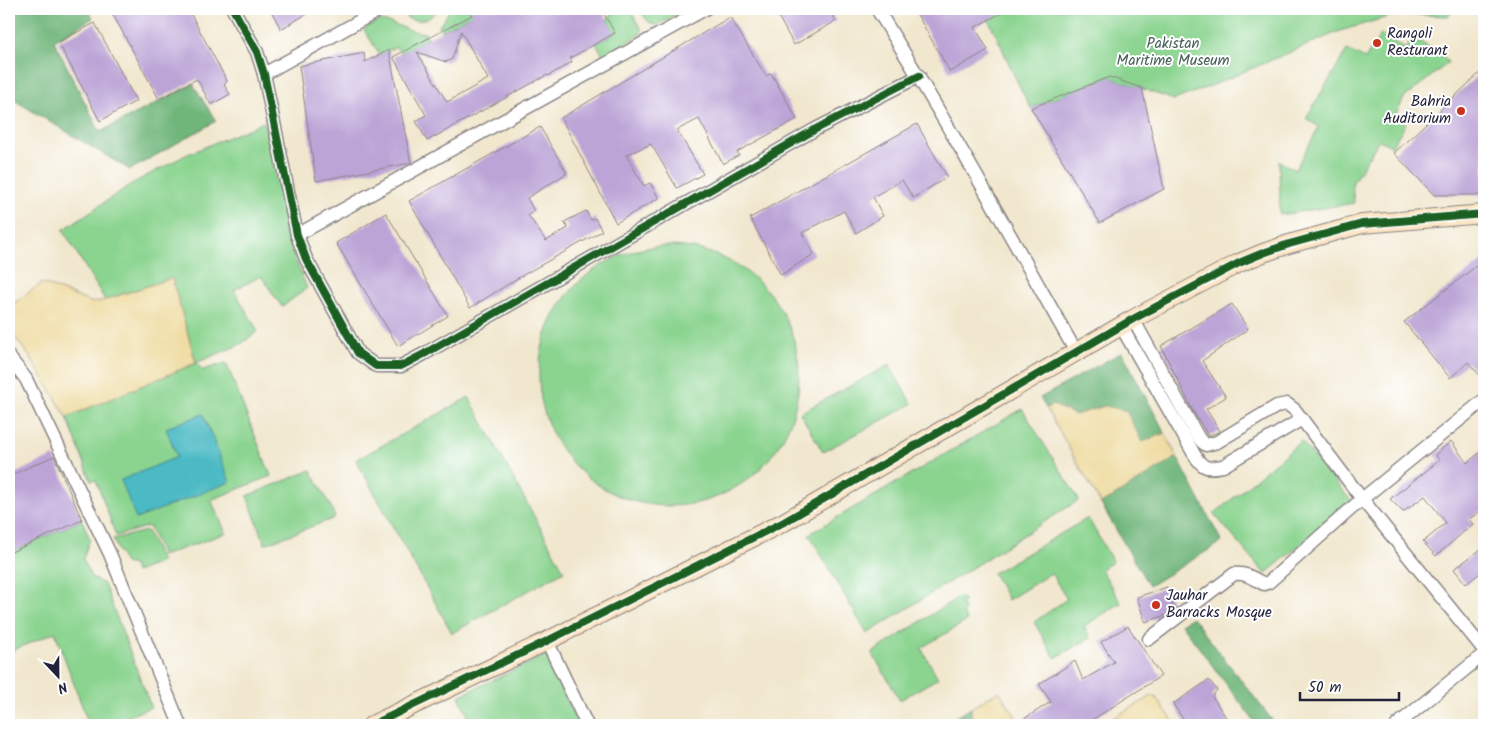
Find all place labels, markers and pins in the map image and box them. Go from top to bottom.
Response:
place label: Rangoli Resturant [1387,22,1448,63]
marker: Rangoli Resturant [1371,37,1383,49]
place label: Bahria Auditorium [1383,90,1451,131]
marker: Bahria Auditorium [1455,105,1467,117]
place label: Jauhar Barracks Mosque [1166,584,1272,625]
marker: Jauhar Barracks Mosque [1150,599,1162,611]

